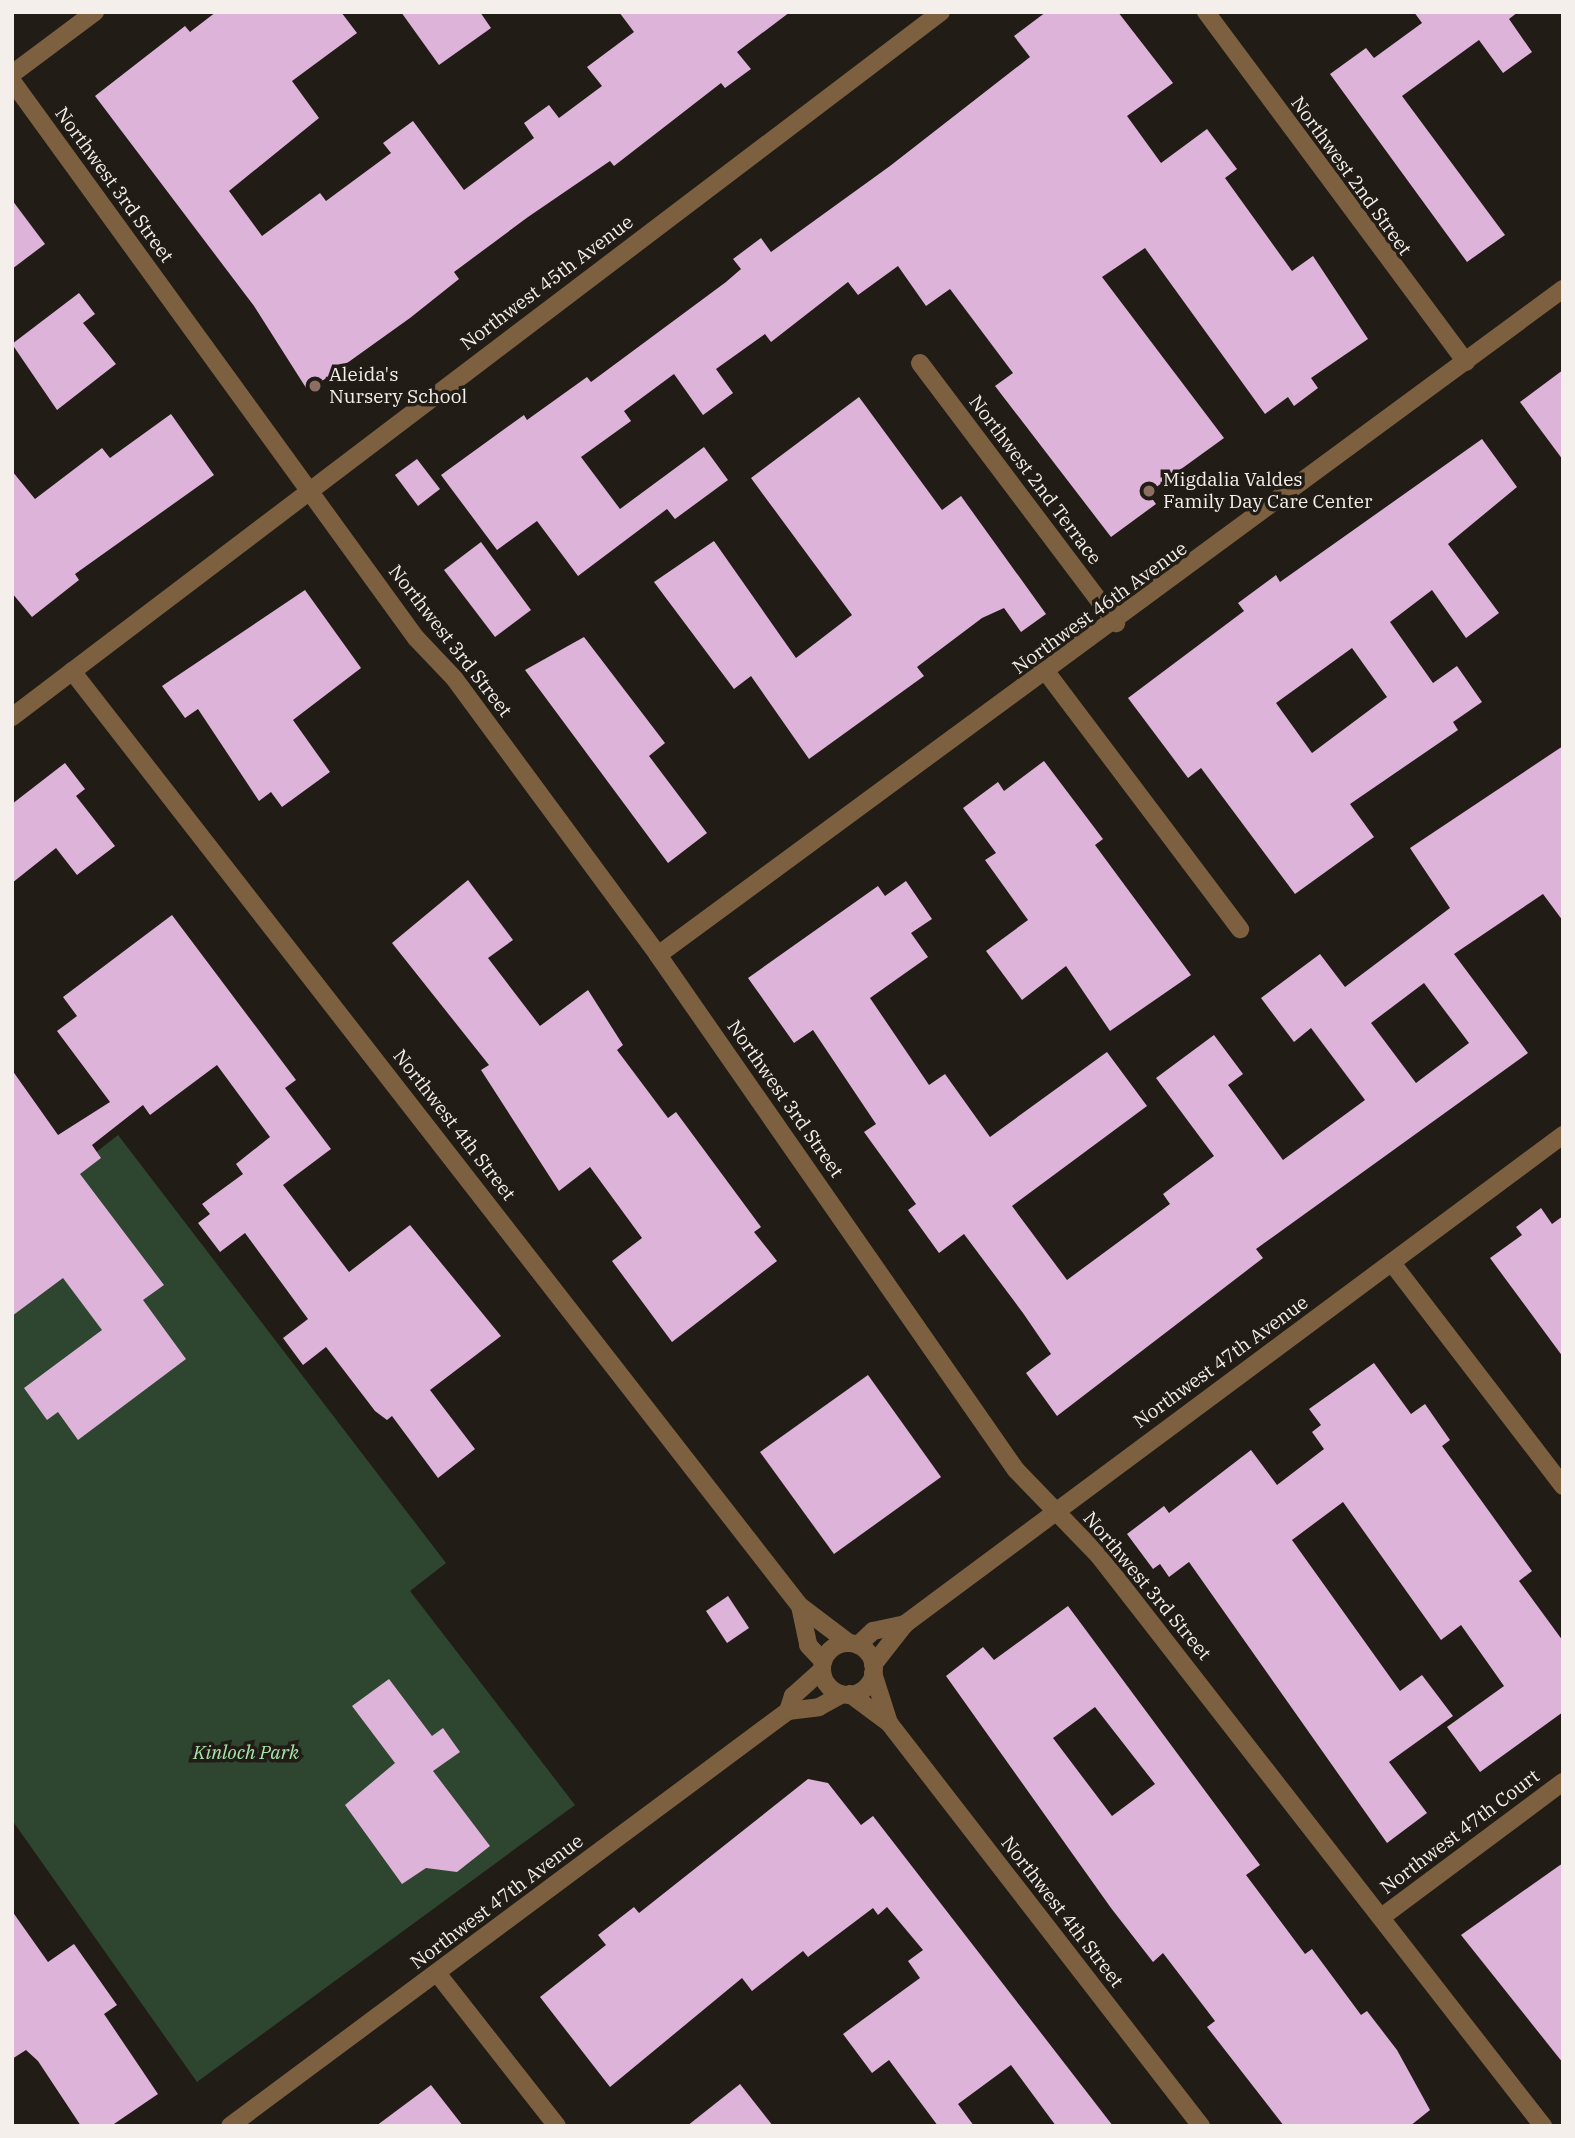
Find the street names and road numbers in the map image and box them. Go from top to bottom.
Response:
street label: Northwest 2nd Street [1286,92,1416,260]
street label: Northwest 3rd Street [50,103,178,267]
street label: Northwest 45th Avenue [456,211,638,355]
street label: Northwest 2nd Terrace [964,391,1106,569]
street label: Northwest 46th Avenue [1008,537,1192,679]
street label: Northwest 3rd Street [384,560,516,722]
street label: Northwest 3rd Street [722,1016,848,1182]
street label: Northwest 4th Street [388,1045,520,1205]
street label: Northwest 47th Avenue [1129,1291,1313,1433]
street label: Northwest 3rd Street [1078,1507,1216,1665]
street label: Northwest 47th Court [1376,1765,1544,1899]
street label: Northwest 47th Avenue [406,1830,588,1974]
street label: Northwest 4th Street [996,1832,1128,1992]

